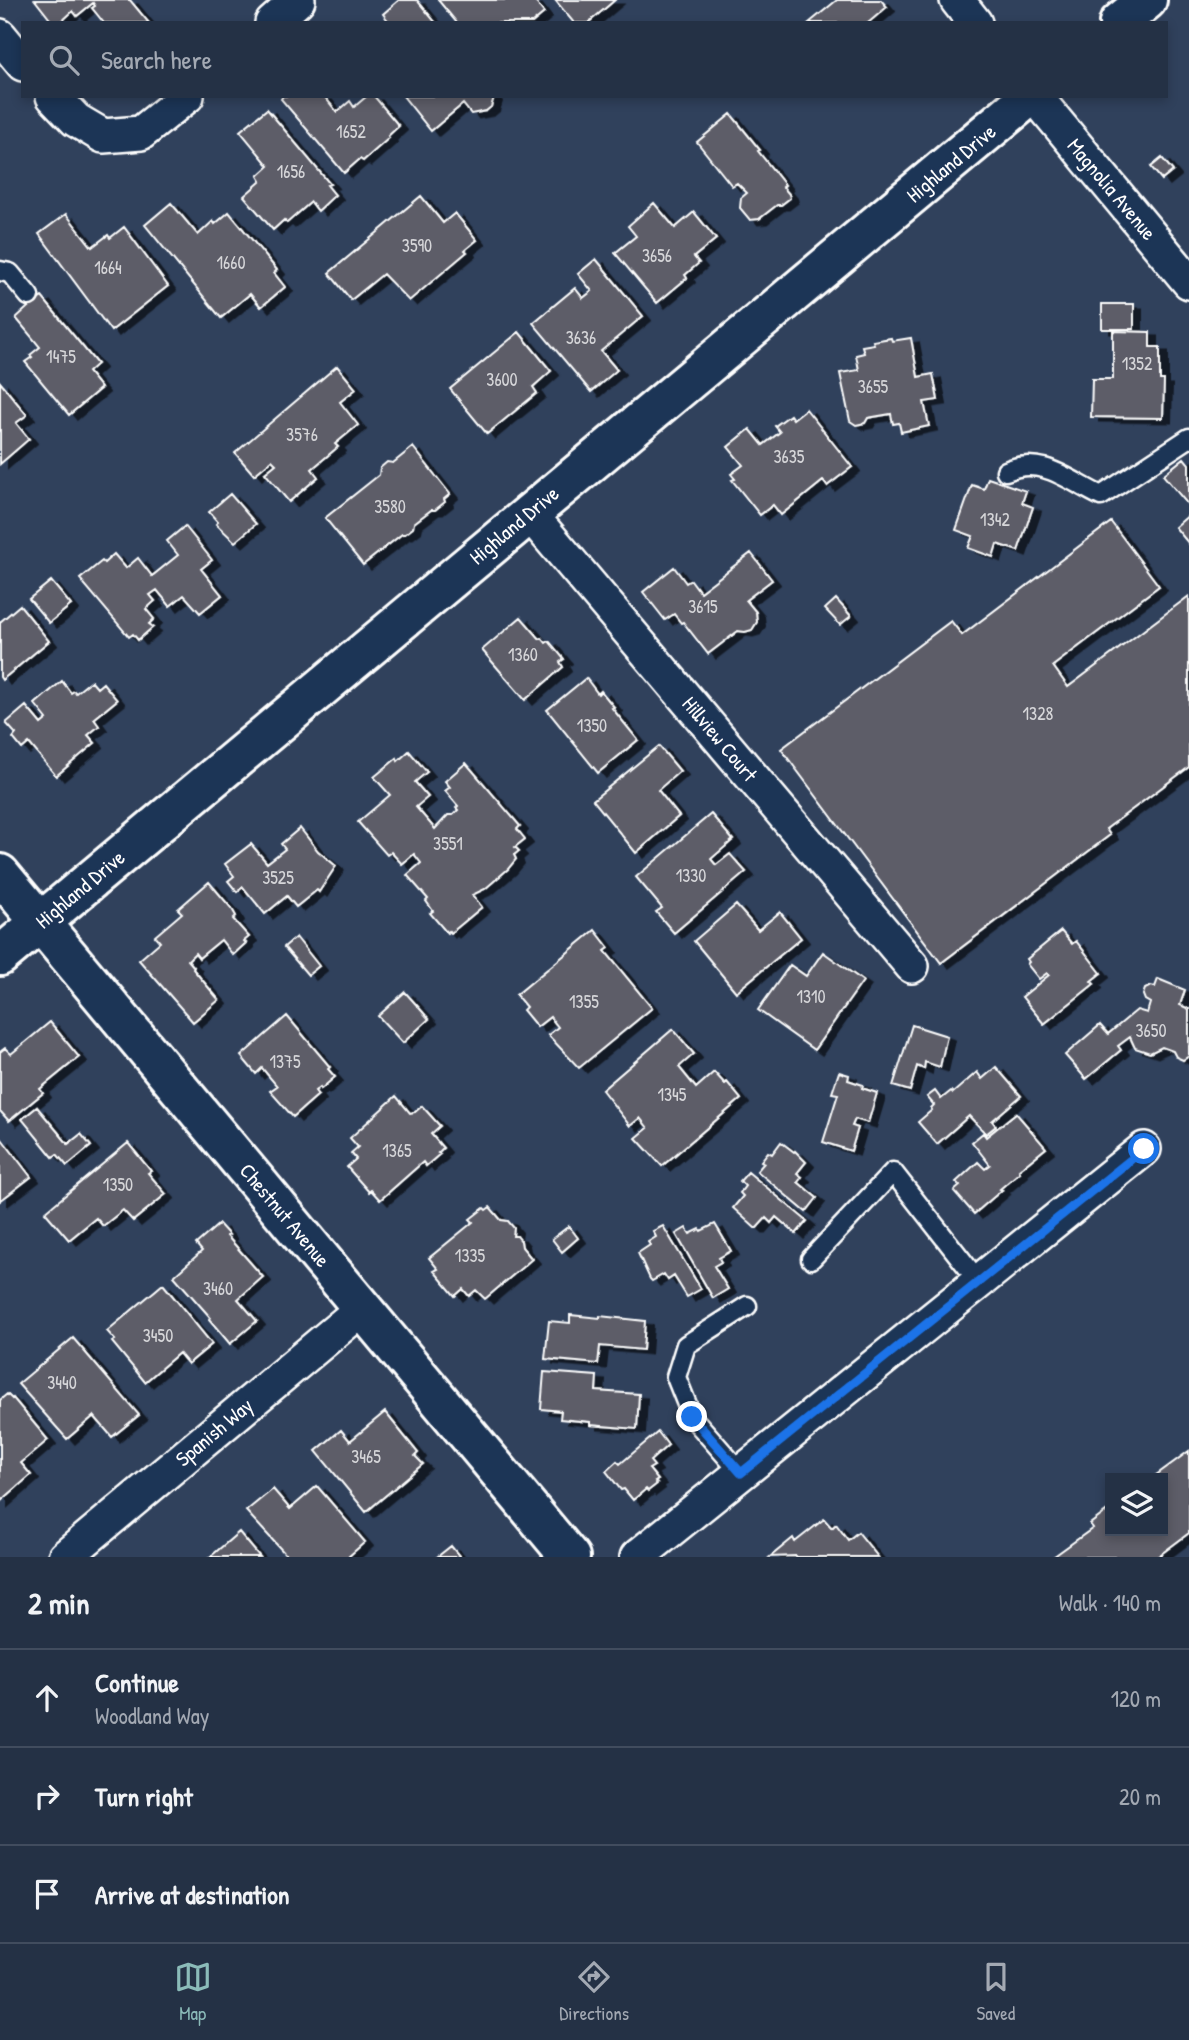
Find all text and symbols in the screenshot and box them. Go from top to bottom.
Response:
search box [21,21,1168,98]
icon: search [45,41,83,79]
text: Search here [101,42,212,77]
street label: Highland Drive [900,117,1002,209]
house number: 1652 [336,119,366,144]
street label: Magnolia Avenue [1061,132,1163,246]
house number: 1656 [277,159,305,184]
house number: 3590 [402,233,432,258]
house number: 3656 [642,243,672,268]
house number: 1660 [217,250,245,275]
house number: 1664 [94,255,122,280]
house number: 3636 [566,325,596,350]
house number: 1475 [46,344,76,369]
house number: 1352 [1122,351,1153,376]
house number: 3600 [486,367,518,392]
house number: 3655 [858,374,889,399]
house number: 3576 [286,422,318,447]
house number: 3635 [774,444,805,469]
street label: Highland Drive [463,479,565,571]
house number: 3580 [374,494,406,519]
house number: 1342 [980,507,1010,532]
house number: 3615 [688,594,718,619]
house number: 1360 [508,642,538,667]
street label: Hillview Court [676,690,765,788]
house number: 1328 [1023,701,1054,726]
house number: 1350 [577,713,607,738]
house number: 3551 [433,831,463,856]
street label: Highland Drive [29,843,131,935]
house number: 1330 [676,863,706,888]
house number: 3525 [262,865,294,890]
house number: 1310 [796,984,826,1009]
house number: 1355 [569,989,599,1014]
house number: 3650 [1136,1018,1166,1043]
house number: 1375 [269,1049,301,1074]
house number: 1345 [658,1082,687,1107]
route start [1128,1133,1159,1164]
house number: 1365 [382,1138,412,1163]
street label: Chestnut Avenue [233,1157,337,1273]
house number: 1350 [103,1172,133,1197]
house number: 1335 [455,1243,486,1268]
house number: 3460 [203,1276,233,1301]
house number: 3450 [143,1323,173,1348]
house number: 3440 [47,1370,77,1395]
street label: Spanish Way [169,1391,259,1473]
route end [676,1401,707,1432]
house number: 3465 [351,1444,381,1469]
map controls [1105,1473,1168,1536]
button: layers [1105,1473,1168,1536]
text: 2 min [28,1583,90,1623]
text: Walk · 140 m [1059,1587,1161,1618]
text: Continue [95,1665,179,1700]
icon: ahead [28,1679,66,1717]
text: 120 m [1111,1683,1161,1714]
text: Woodland Way [95,1700,209,1731]
icon: right [28,1777,66,1815]
text: Turn right [95,1779,193,1814]
text: 20 m [1119,1781,1161,1812]
icon: arrive [28,1875,66,1913]
text: Arrive at destination [95,1877,290,1912]
tab: Map [174,1958,212,2026]
tab: Directions [559,1958,629,2026]
tab: Saved [977,1958,1015,2026]

